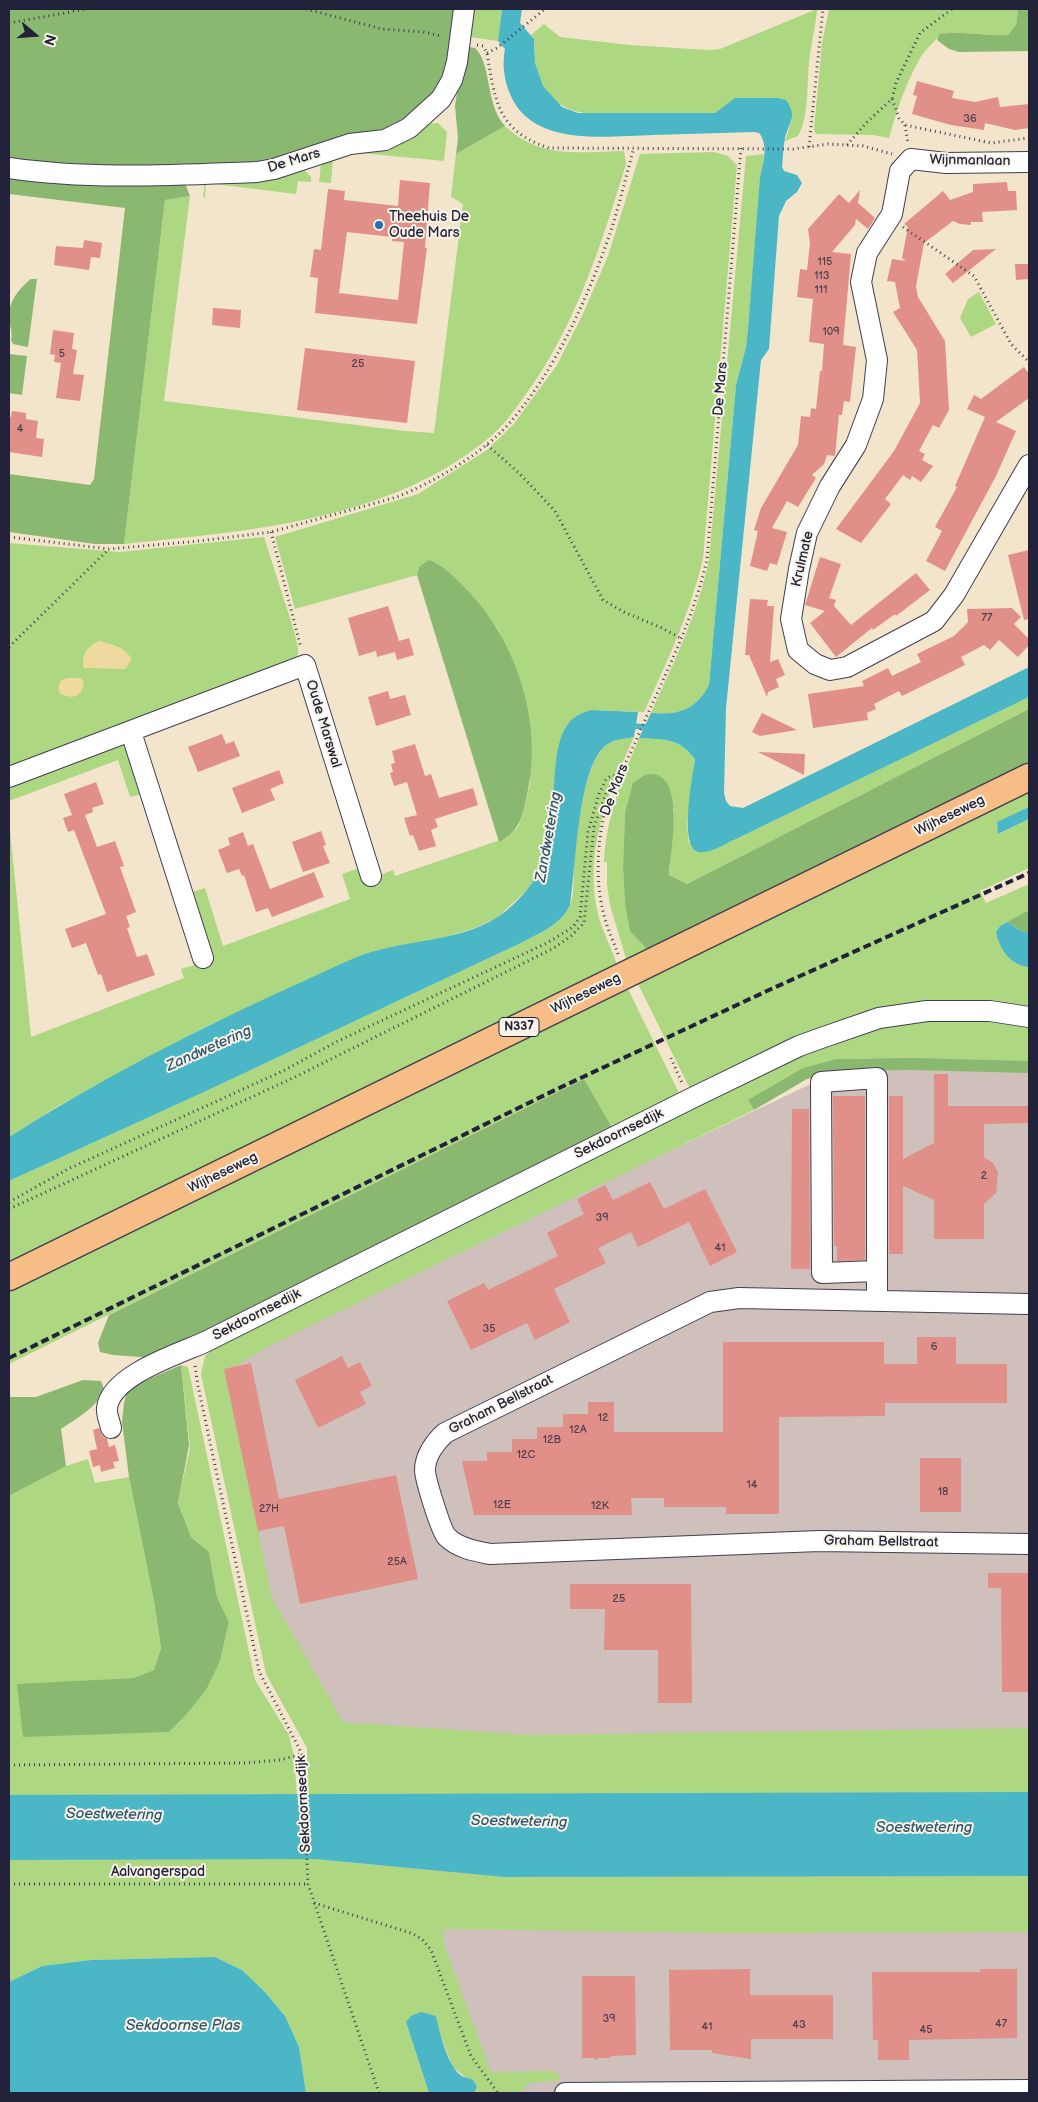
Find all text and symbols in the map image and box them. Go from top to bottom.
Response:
north arrow [10,10,60,60]
text: N [40,32,59,47]
house number: 36 [963,112,977,126]
street label: De Mars [266,145,322,177]
street label: Wijnmanlaan [929,152,1011,170]
place label: Theehuis De Oude Mars [389,209,469,242]
marker: Theehuis De Oude Mars [373,219,385,231]
house number: 115 [818,255,832,269]
house number: 113 [814,269,830,283]
house number: 111 [815,283,827,297]
house number: 109 [822,325,840,339]
house number: 5 [59,347,65,361]
house number: 25 [352,357,364,371]
street label: De Mars [710,361,732,417]
house number: 4 [17,422,23,436]
street label: Krulmate [788,529,818,589]
house number: 77 [982,611,992,625]
street label: Oude Marswal [302,678,344,770]
street label: De Mars [597,762,633,818]
water label: Zandwetering [532,791,566,883]
street label: Wijheseweg [912,792,988,840]
street label: Wijheseweg [548,970,624,1018]
road number: N337 [499,1018,539,1036]
water label: Zandwetering [164,1022,254,1076]
street label: Sekdoornsedijk [572,1105,666,1163]
street label: Wijheseweg [185,1149,261,1197]
house number: 2 [981,1169,987,1183]
house number: 39 [595,1211,609,1225]
house number: 41 [715,1241,725,1255]
street label: Sekdoornsedijk [210,1285,304,1345]
house number: 35 [482,1322,496,1336]
house number: 6 [931,1340,937,1354]
street label: Graham Bellstraat [446,1372,556,1438]
house number: 12 [598,1411,608,1425]
house number: 12A [569,1423,587,1437]
house number: 12B [543,1433,561,1447]
house number: 12C [517,1448,535,1462]
house number: 14 [747,1478,757,1492]
house number: 18 [938,1485,948,1499]
house number: 12E [493,1498,511,1512]
house number: 12K [591,1499,609,1513]
house number: 27H [259,1502,279,1516]
street label: Graham Bellstraat [824,1533,938,1551]
house number: 25A [387,1555,407,1569]
house number: 25 [613,1592,625,1606]
street label: Sekdoornsedijk [293,1755,315,1853]
water label: Soestwetering [66,1805,162,1825]
water label: Soestwetering [471,1812,567,1832]
water label: Soestwetering [876,1819,972,1837]
street label: Aalvangerspad [111,1864,205,1880]
house number: 39 [602,2012,616,2026]
water label: Sekdoornse Plas [126,2017,240,2035]
house number: 47 [995,2017,1007,2031]
house number: 43 [792,2018,806,2032]
house number: 41 [702,2020,712,2034]
house number: 45 [919,2023,933,2037]

